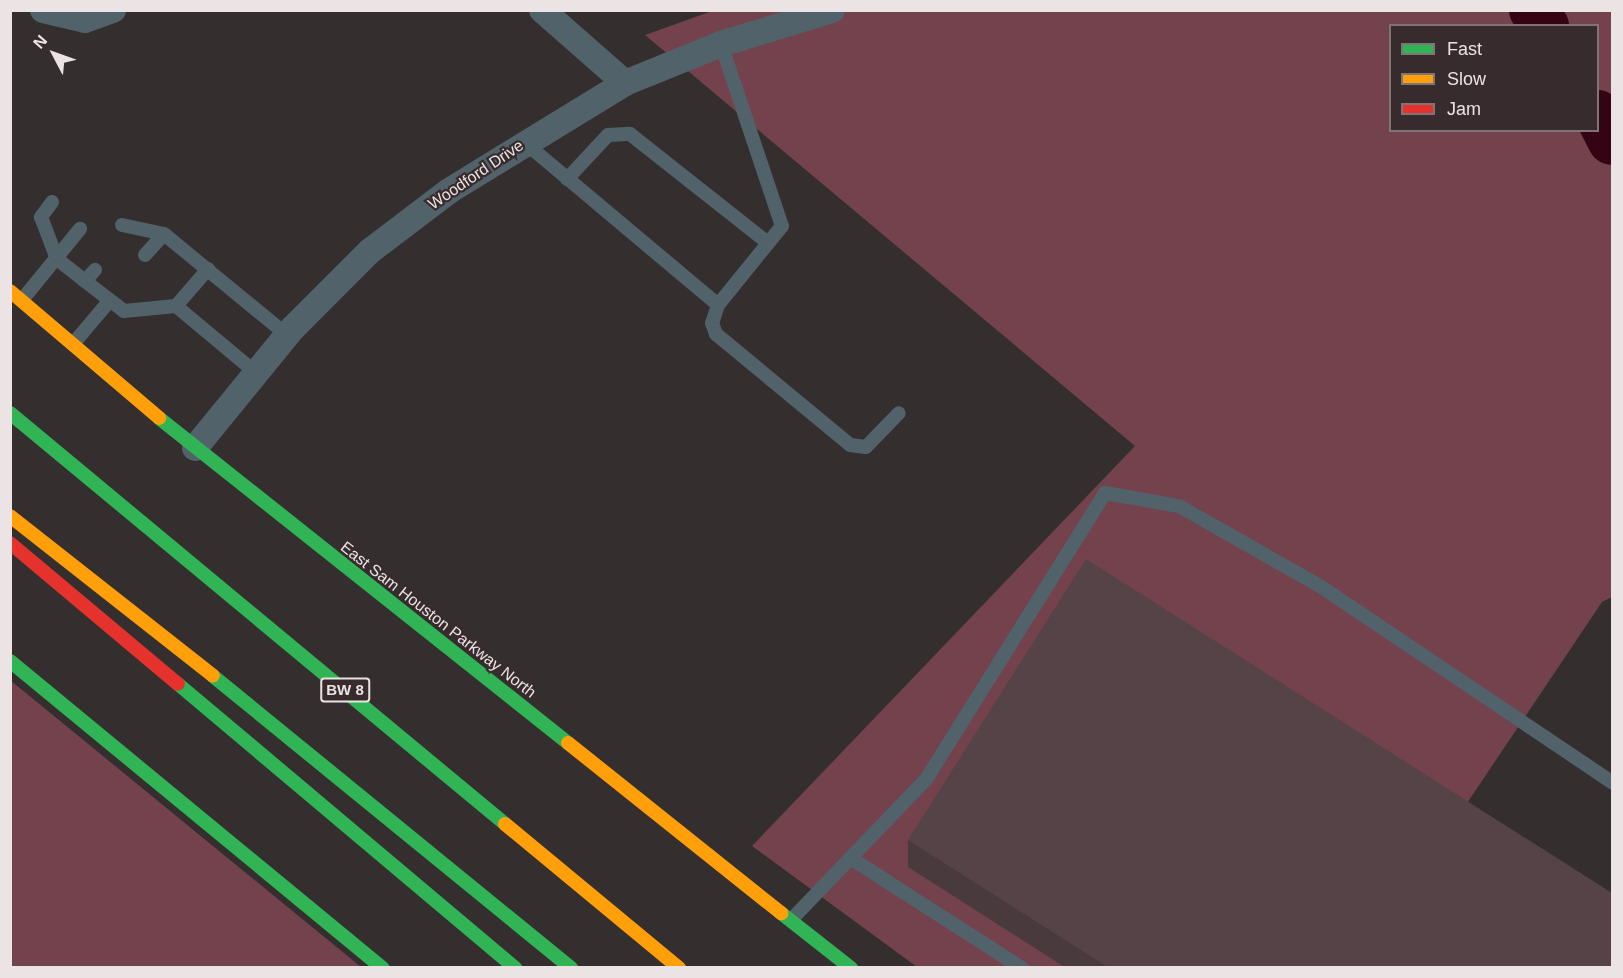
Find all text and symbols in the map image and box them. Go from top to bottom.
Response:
north arrow [24,24,84,84]
legend [1389,24,1599,132]
text: N [30,32,50,52]
text: Fast [1447,39,1482,59]
text: Slow [1447,69,1486,89]
text: Jam [1447,99,1481,119]
street label: Woodford Drive [425,136,527,214]
street label: East Sam Houston Parkway North [336,538,540,702]
road number: BW 8 [320,678,370,702]

